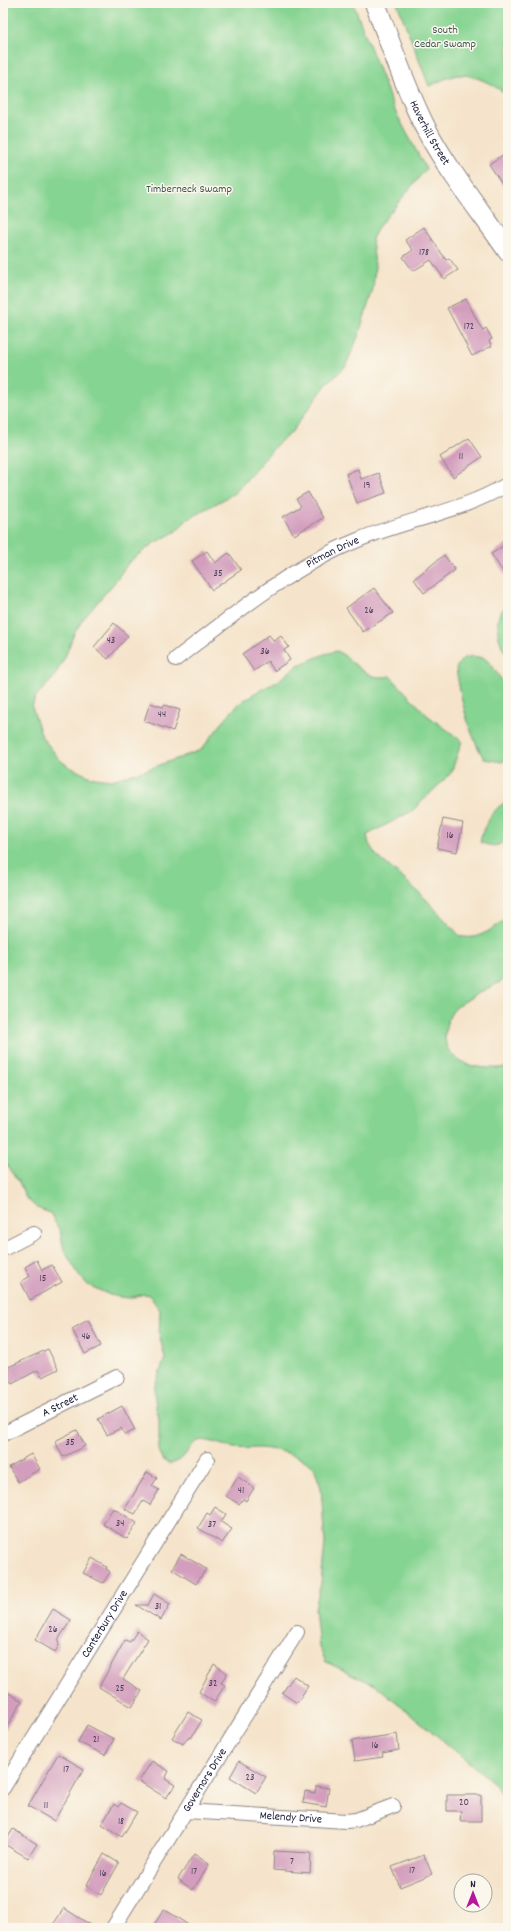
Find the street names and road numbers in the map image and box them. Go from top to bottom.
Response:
street label: Haverhill Street [405,98,454,169]
street label: Pitman Drive [303,532,362,573]
street label: A Street [39,1389,82,1422]
street label: Canterbury Drive [77,1587,132,1661]
street label: Governors Drive [179,1745,231,1815]
street label: Melendy Drive [259,1807,322,1828]

